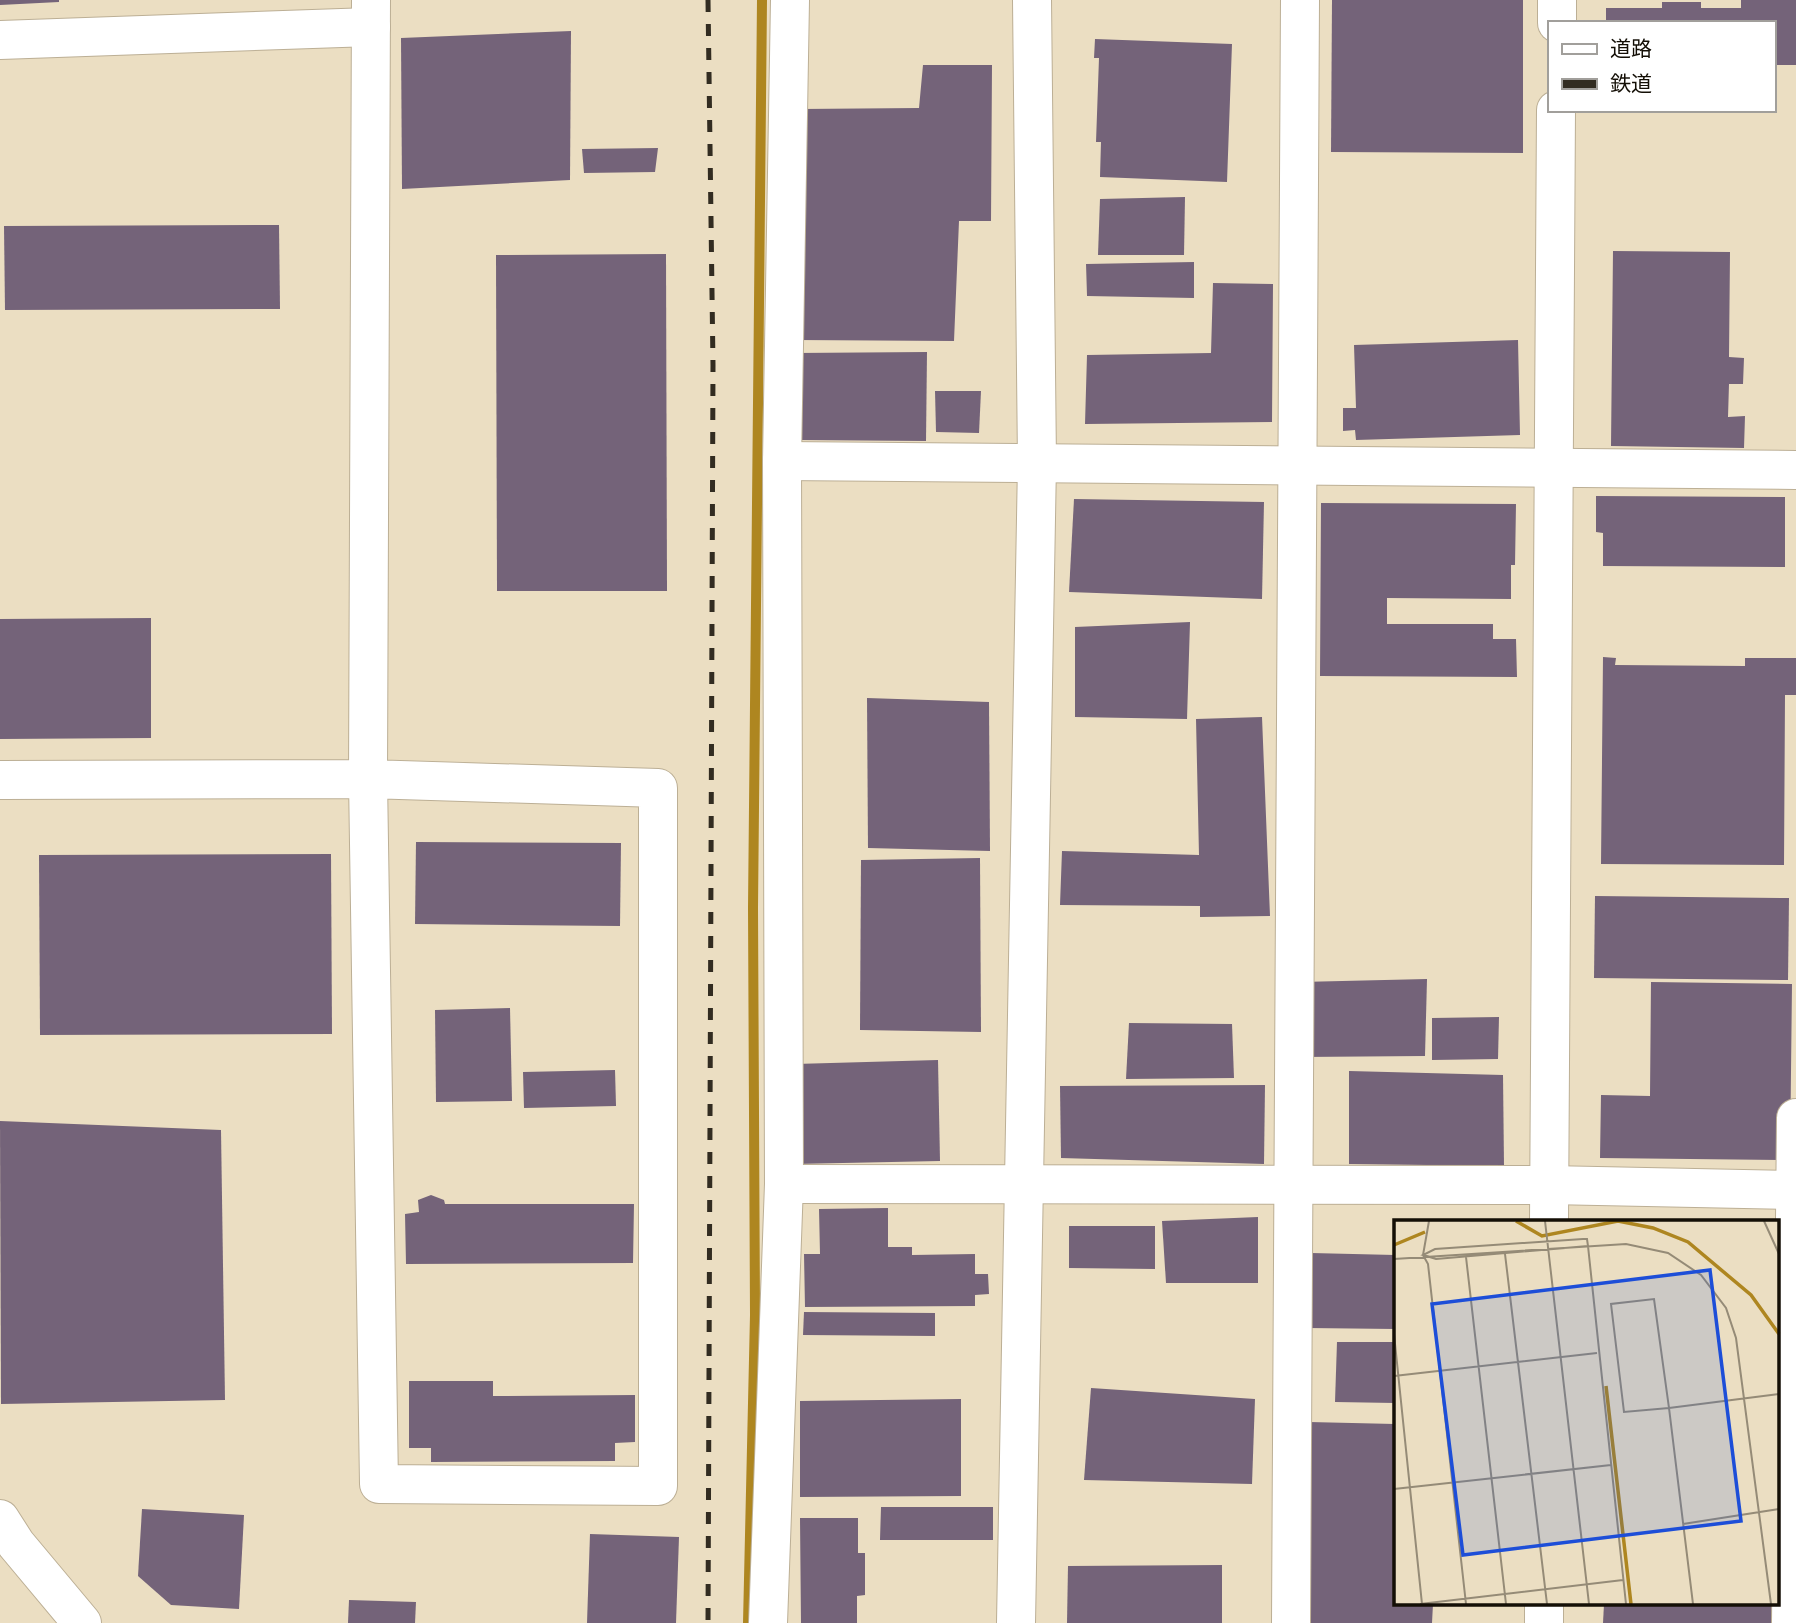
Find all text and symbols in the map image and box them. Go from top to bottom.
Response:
legend [1548,21,1775,112]
text: 道路 [1610,32,1652,64]
text: 鉄道 [1610,67,1652,99]
inset map [1394,1220,1778,1606]

